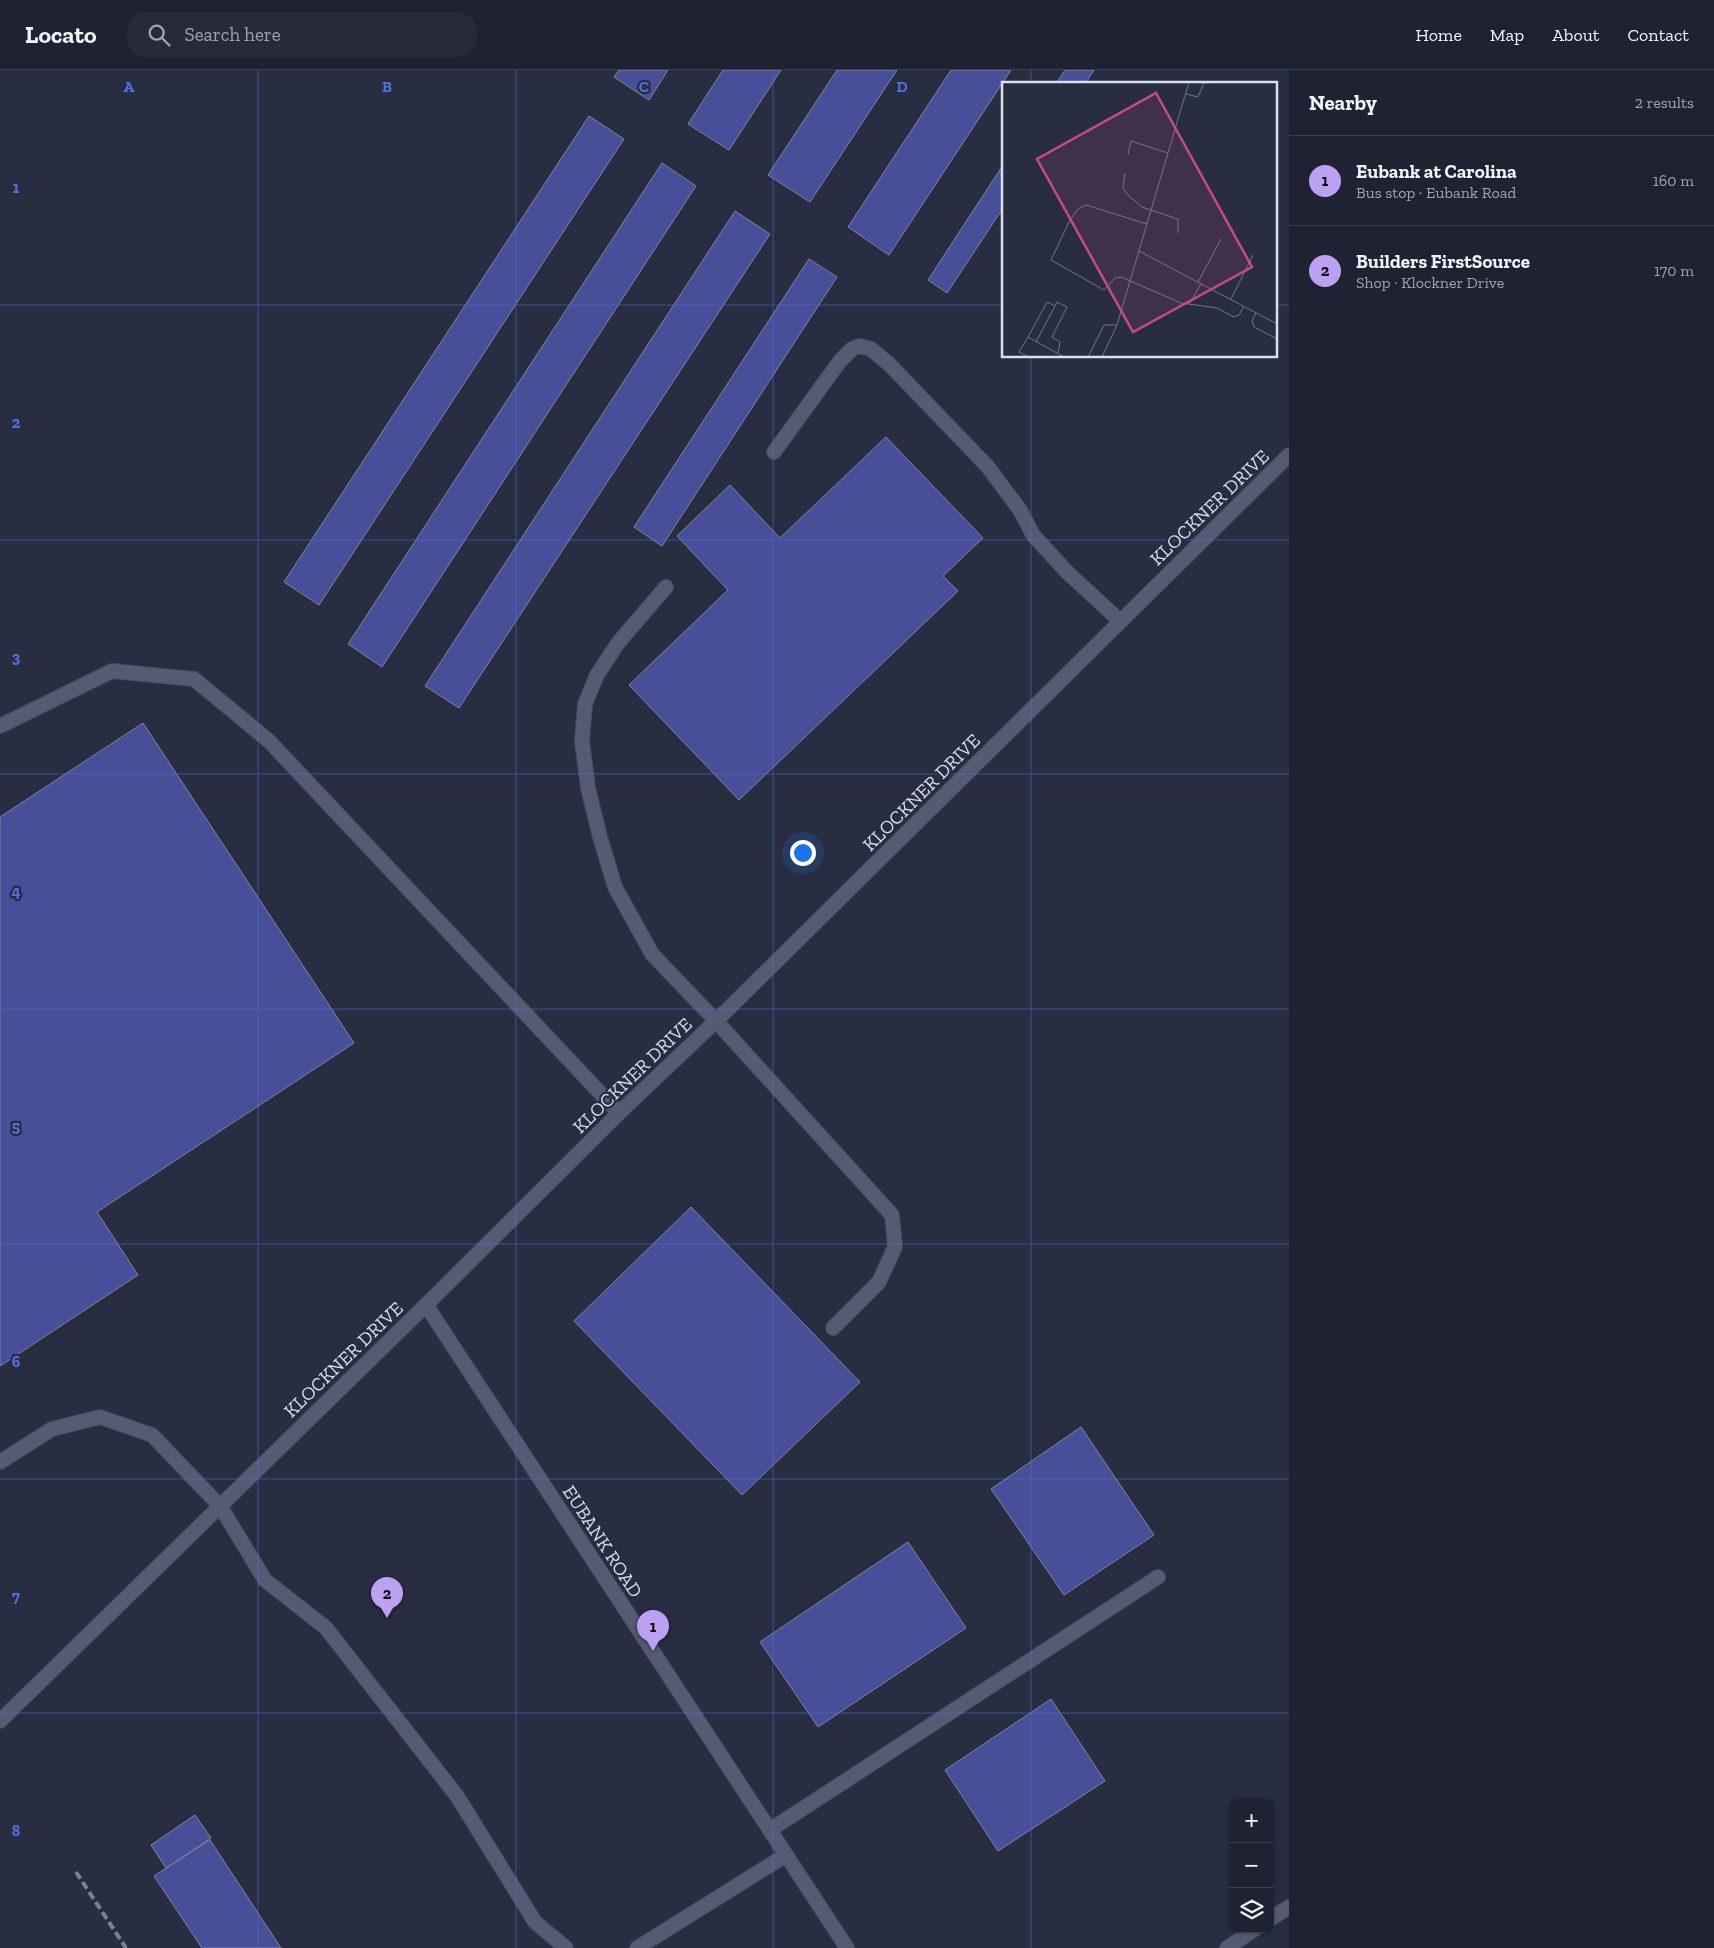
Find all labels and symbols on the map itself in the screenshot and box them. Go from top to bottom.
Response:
text: A [124,77,135,96]
text: B [382,77,392,96]
text: C [639,77,649,96]
text: D [896,77,908,96]
inset map [1002,82,1276,358]
text: 1 [13,178,20,197]
text: 2 [12,413,21,432]
street label: KLOCKNER DRIVE [1145,445,1274,570]
text: 3 [12,648,21,667]
street label: KLOCKNER DRIVE [858,729,985,856]
your location [790,840,816,866]
text: 4 [11,882,21,901]
street label: KLOCKNER DRIVE [568,1013,697,1138]
text: 5 [12,1117,20,1136]
street label: KLOCKNER DRIVE [279,1297,408,1422]
text: 6 [12,1352,21,1371]
street label: EUBANK ROAD [558,1481,647,1602]
pin: 2 [371,1577,403,1618]
text: 7 [12,1587,20,1606]
pin: 1 [637,1610,669,1651]
text: 8 [12,1821,21,1840]

